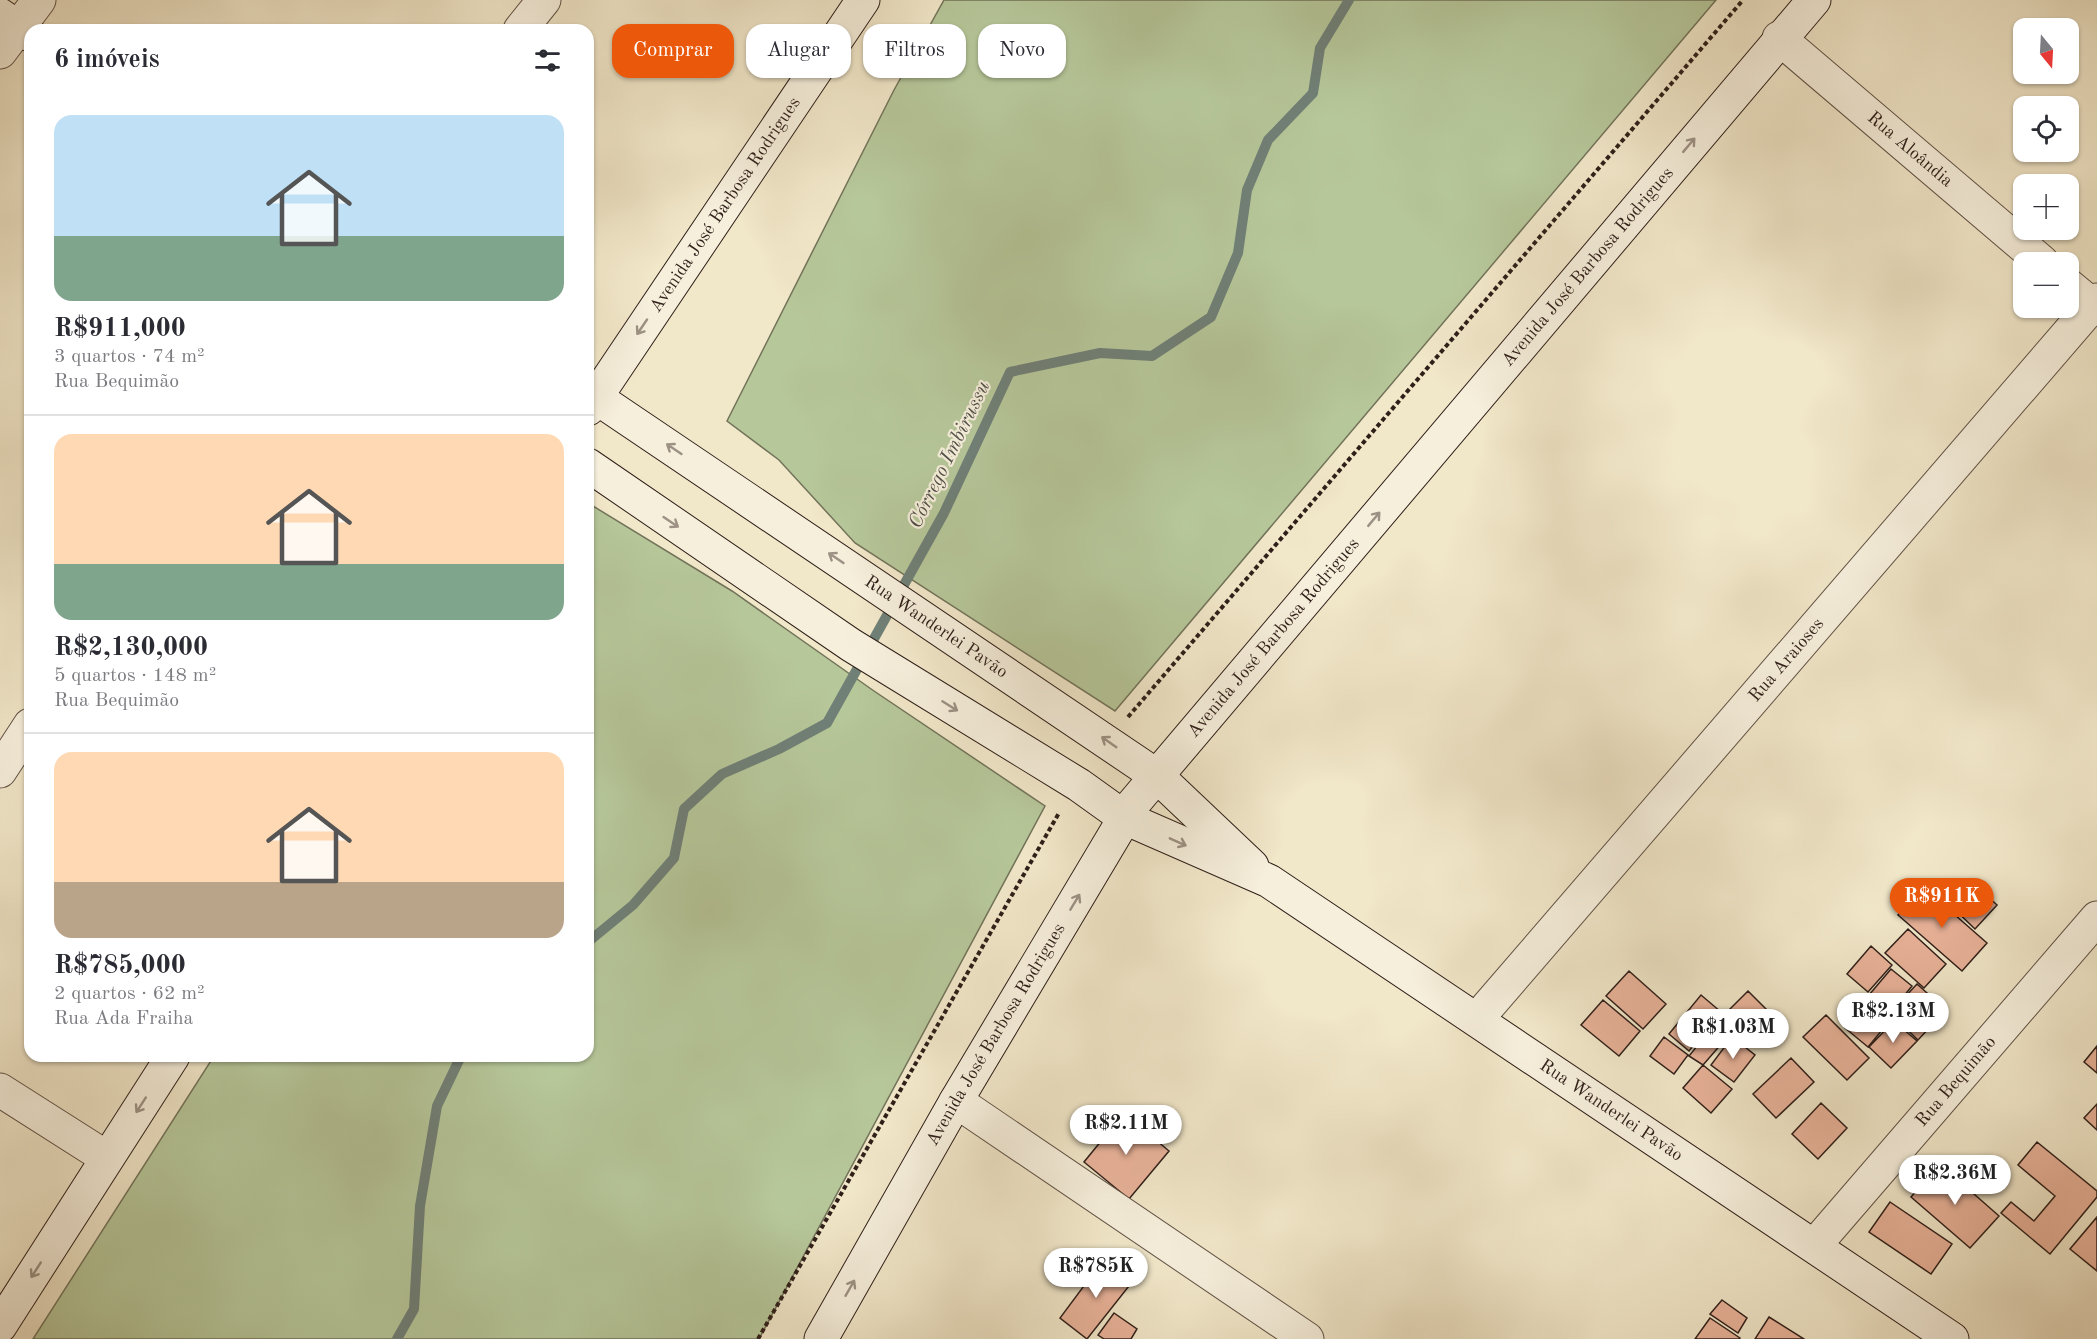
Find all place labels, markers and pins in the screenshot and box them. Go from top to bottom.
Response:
pin: R$911K [1893,878,1991,929]
pin: R$2.13M [1838,993,1948,1044]
pin: R$1.03M [1678,1009,1788,1060]
pin: R$2.11M [1071,1105,1181,1156]
pin: R$2.36M [1900,1155,2010,1206]
pin: R$785K [1047,1248,1145,1299]

